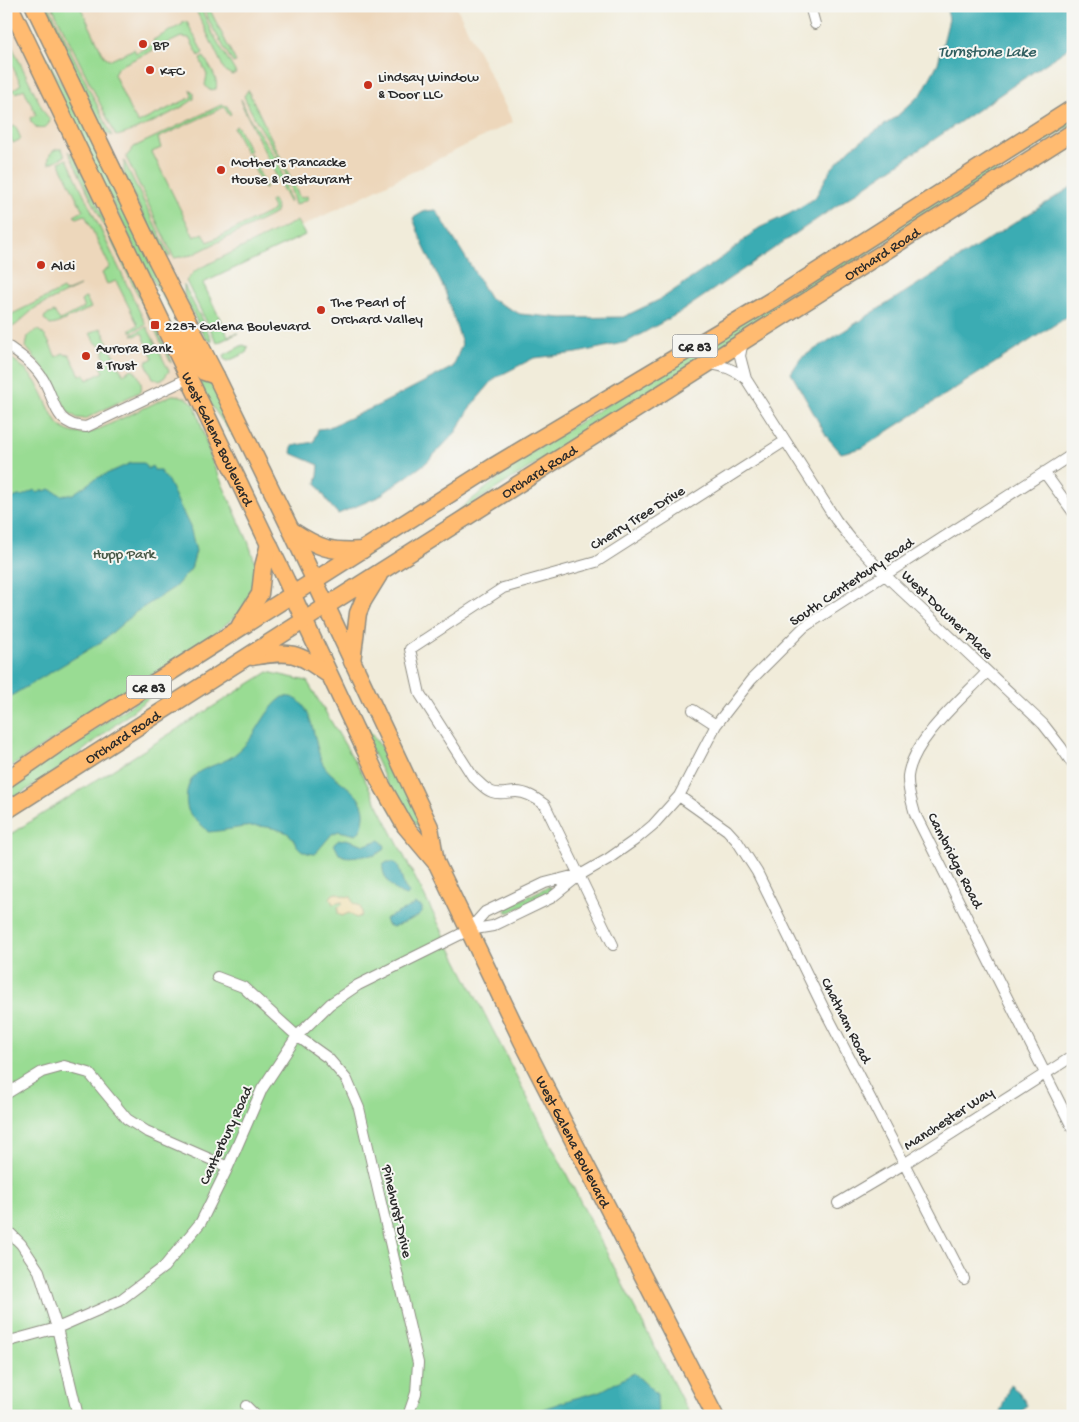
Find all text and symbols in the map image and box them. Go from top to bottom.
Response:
place label: BP [152,37,170,55]
marker: BP [137,38,149,50]
water label: Turnstone Lake [938,44,1036,63]
place label: KFC [160,63,185,81]
marker: KFC [144,64,156,76]
place label: Lindsay Window & Door LLC [378,69,479,104]
marker: Lindsay Window & Door LLC [362,79,374,91]
place label: Mother's Pancacke House & Restaurant [231,154,353,189]
marker: Mother's Pancacke House & Restaurant [215,164,227,176]
street label: Orchard Road [841,224,925,286]
place label: Aldi [51,258,75,276]
marker: Aldi [35,259,47,271]
place label: The Pearl of Orchard Valley [330,294,423,329]
marker: The Pearl of Orchard Valley [315,304,327,316]
place label: 2287 Galena Boulevard [165,318,311,336]
marker: 2287 Galena Boulevard [149,319,161,331]
road number: CR 83 [672,334,718,358]
place label: Aurora Bank & Trust [96,340,173,375]
marker: Aurora Bank & Trust [80,350,92,362]
street label: West Galena Boulevard [176,370,257,510]
street label: Orchard Road [499,441,582,504]
street label: Cherry Tree Drive [587,482,689,555]
street label: South Canterbury Road [786,534,919,631]
park label: Hupp Park [93,546,157,564]
street label: West Downer Place [897,567,997,664]
road number: CR 83 [126,676,172,699]
street label: Orchard Road [82,707,166,769]
street label: Cambridge Road [922,810,987,913]
street label: Chatham Road [816,975,875,1068]
street label: West Galena Boulevard [530,1073,614,1212]
street label: Canterbury Road [196,1083,258,1188]
street label: Manchester Way [901,1084,998,1155]
street label: Pinehurst Drive [376,1162,416,1260]

